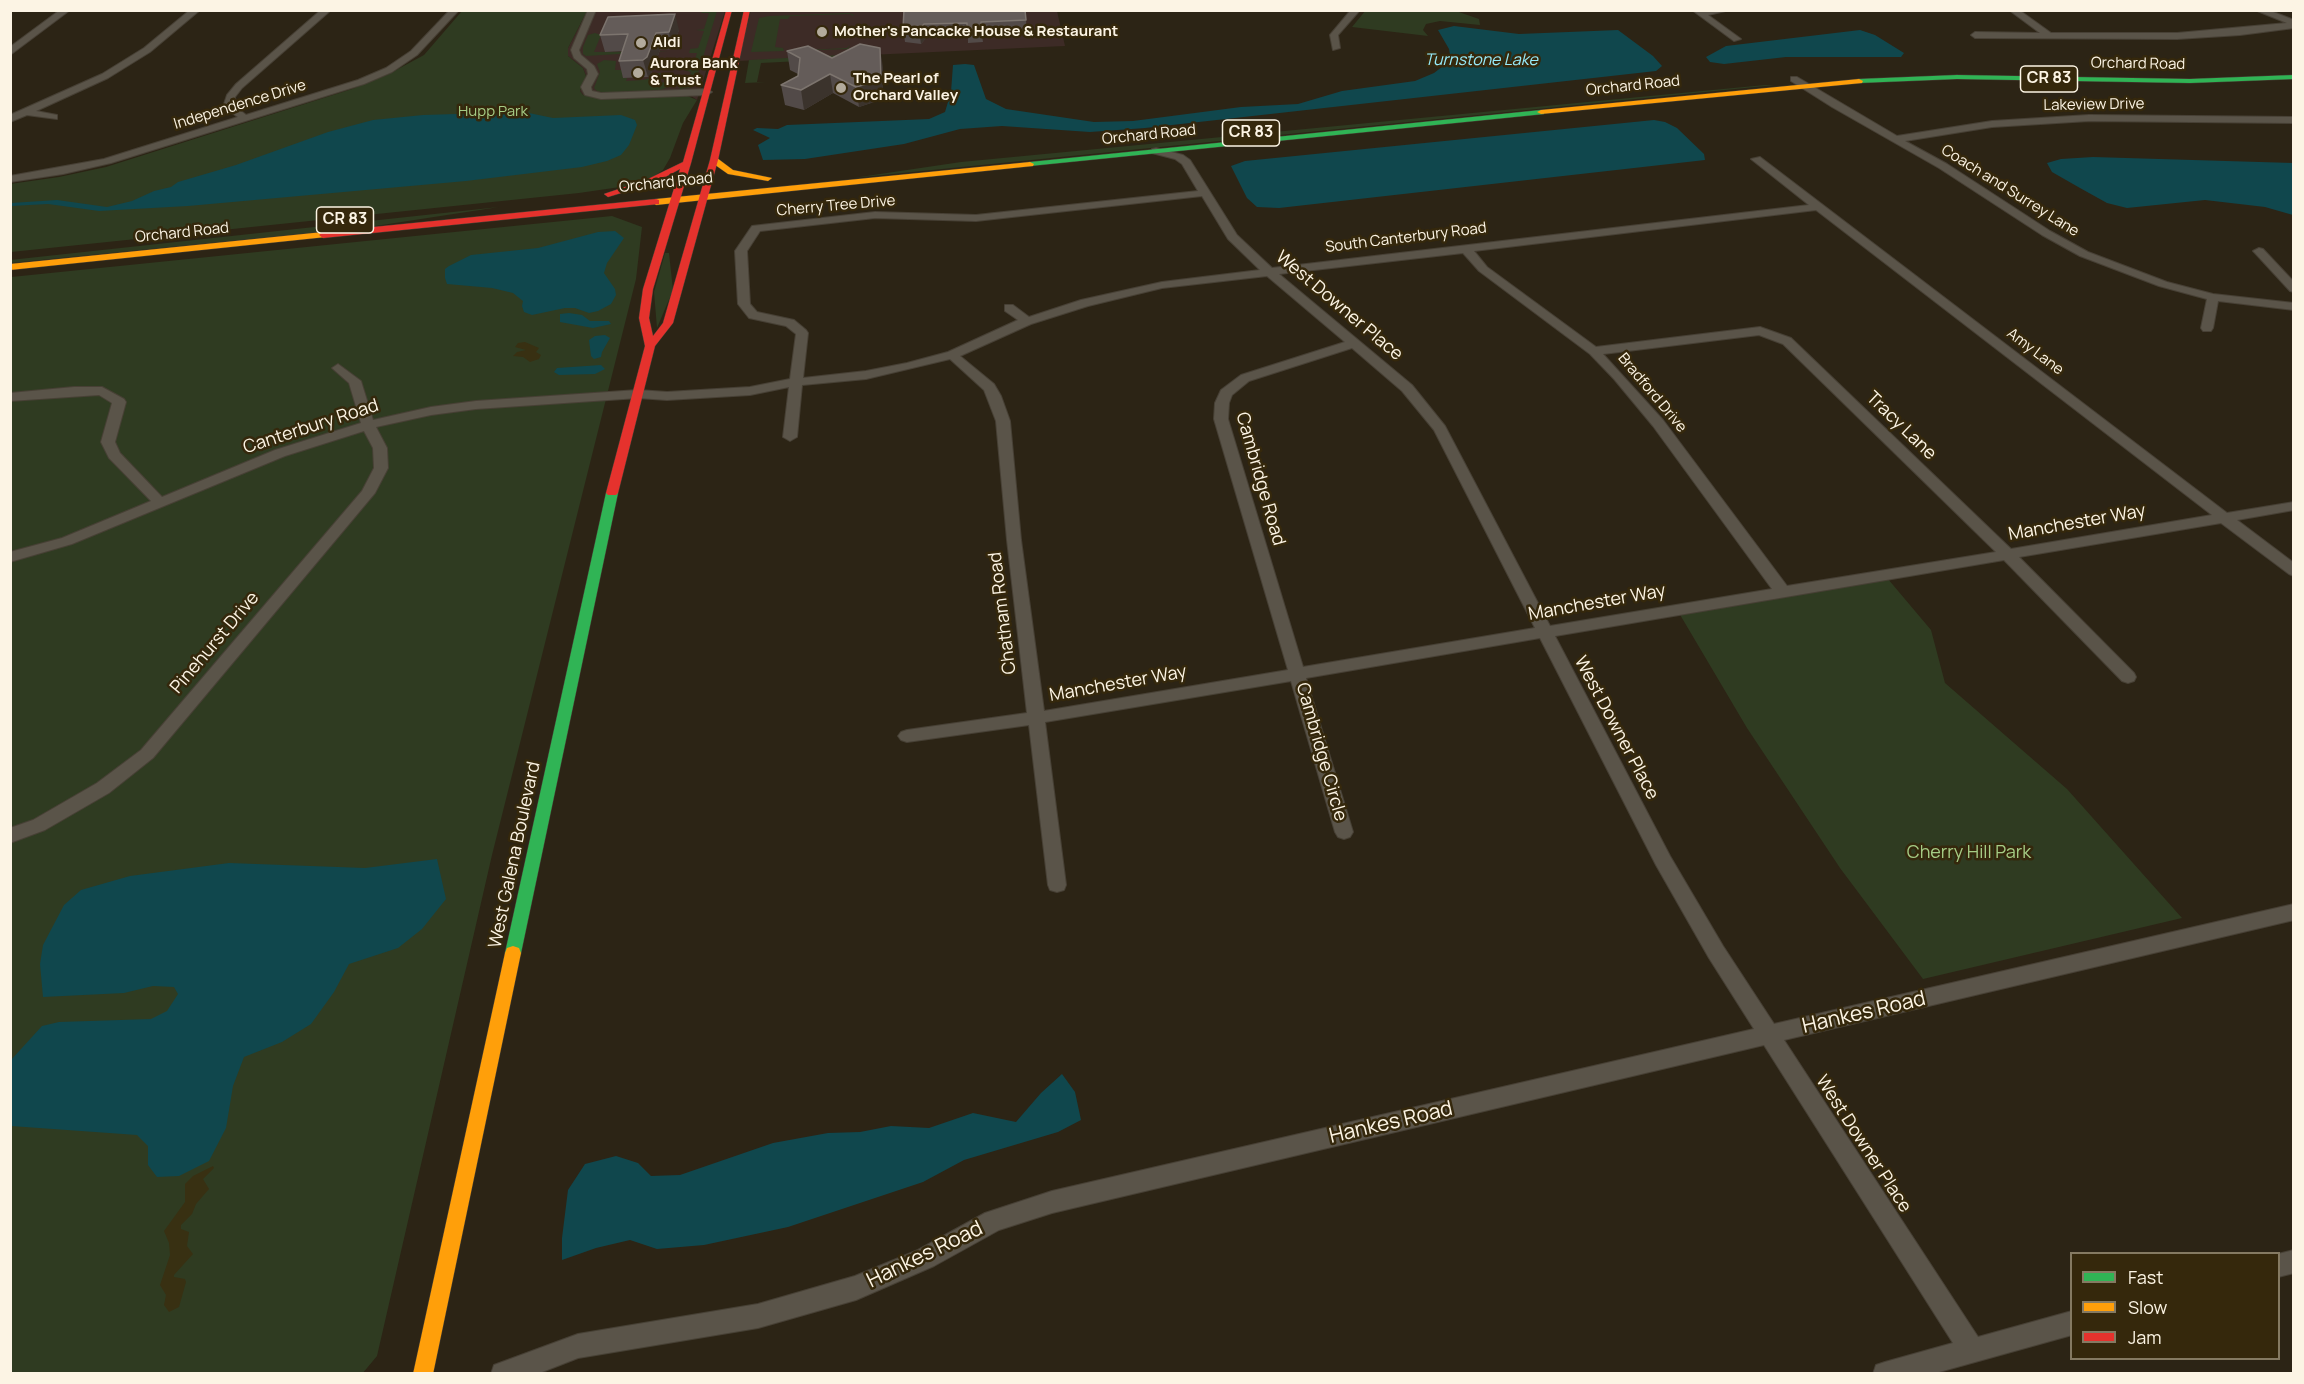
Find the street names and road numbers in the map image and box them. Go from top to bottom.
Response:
street label: Orchard Road [2091,54,2185,74]
road number: CR 83 [2020,66,2078,92]
street label: Orchard Road [1585,72,1681,100]
street label: Independence Drive [172,76,308,134]
street label: Lakeview Drive [2043,95,2145,115]
road number: CR 83 [1222,120,1280,146]
street label: Orchard Road [1101,121,1197,149]
street label: Coach and Surrey Lane [1938,141,2082,241]
street label: Orchard Road [618,169,714,197]
street label: Cherry Tree Drive [776,192,896,220]
road number: CR 83 [316,207,374,233]
street label: Orchard Road [134,219,230,247]
street label: South Canterbury Road [1324,219,1488,257]
street label: West Downer Place [1271,247,1407,365]
street label: Amy Lane [2003,325,2067,379]
street label: Bradford Drive [1614,350,1690,436]
street label: Tracy Lane [1861,387,1941,465]
street label: Canterbury Road [241,395,381,459]
street label: Cambridge Road [1231,410,1289,548]
street label: Manchester Way [2007,500,2147,546]
street label: Chatham Road [985,551,1021,675]
street label: Manchester Way [1527,580,1667,626]
street label: Pinehurst Drive [166,588,264,698]
street label: West Downer Place [1569,653,1663,803]
street label: Manchester Way [1048,661,1188,707]
street label: Cambridge Circle [1291,680,1351,824]
street label: West Galena Boulevard [485,760,545,950]
street label: Hankes Road [1800,987,1928,1039]
street label: West Downer Place [1811,1071,1915,1217]
street label: Hankes Road [1327,1097,1455,1149]
street label: Hankes Road [863,1216,987,1294]

